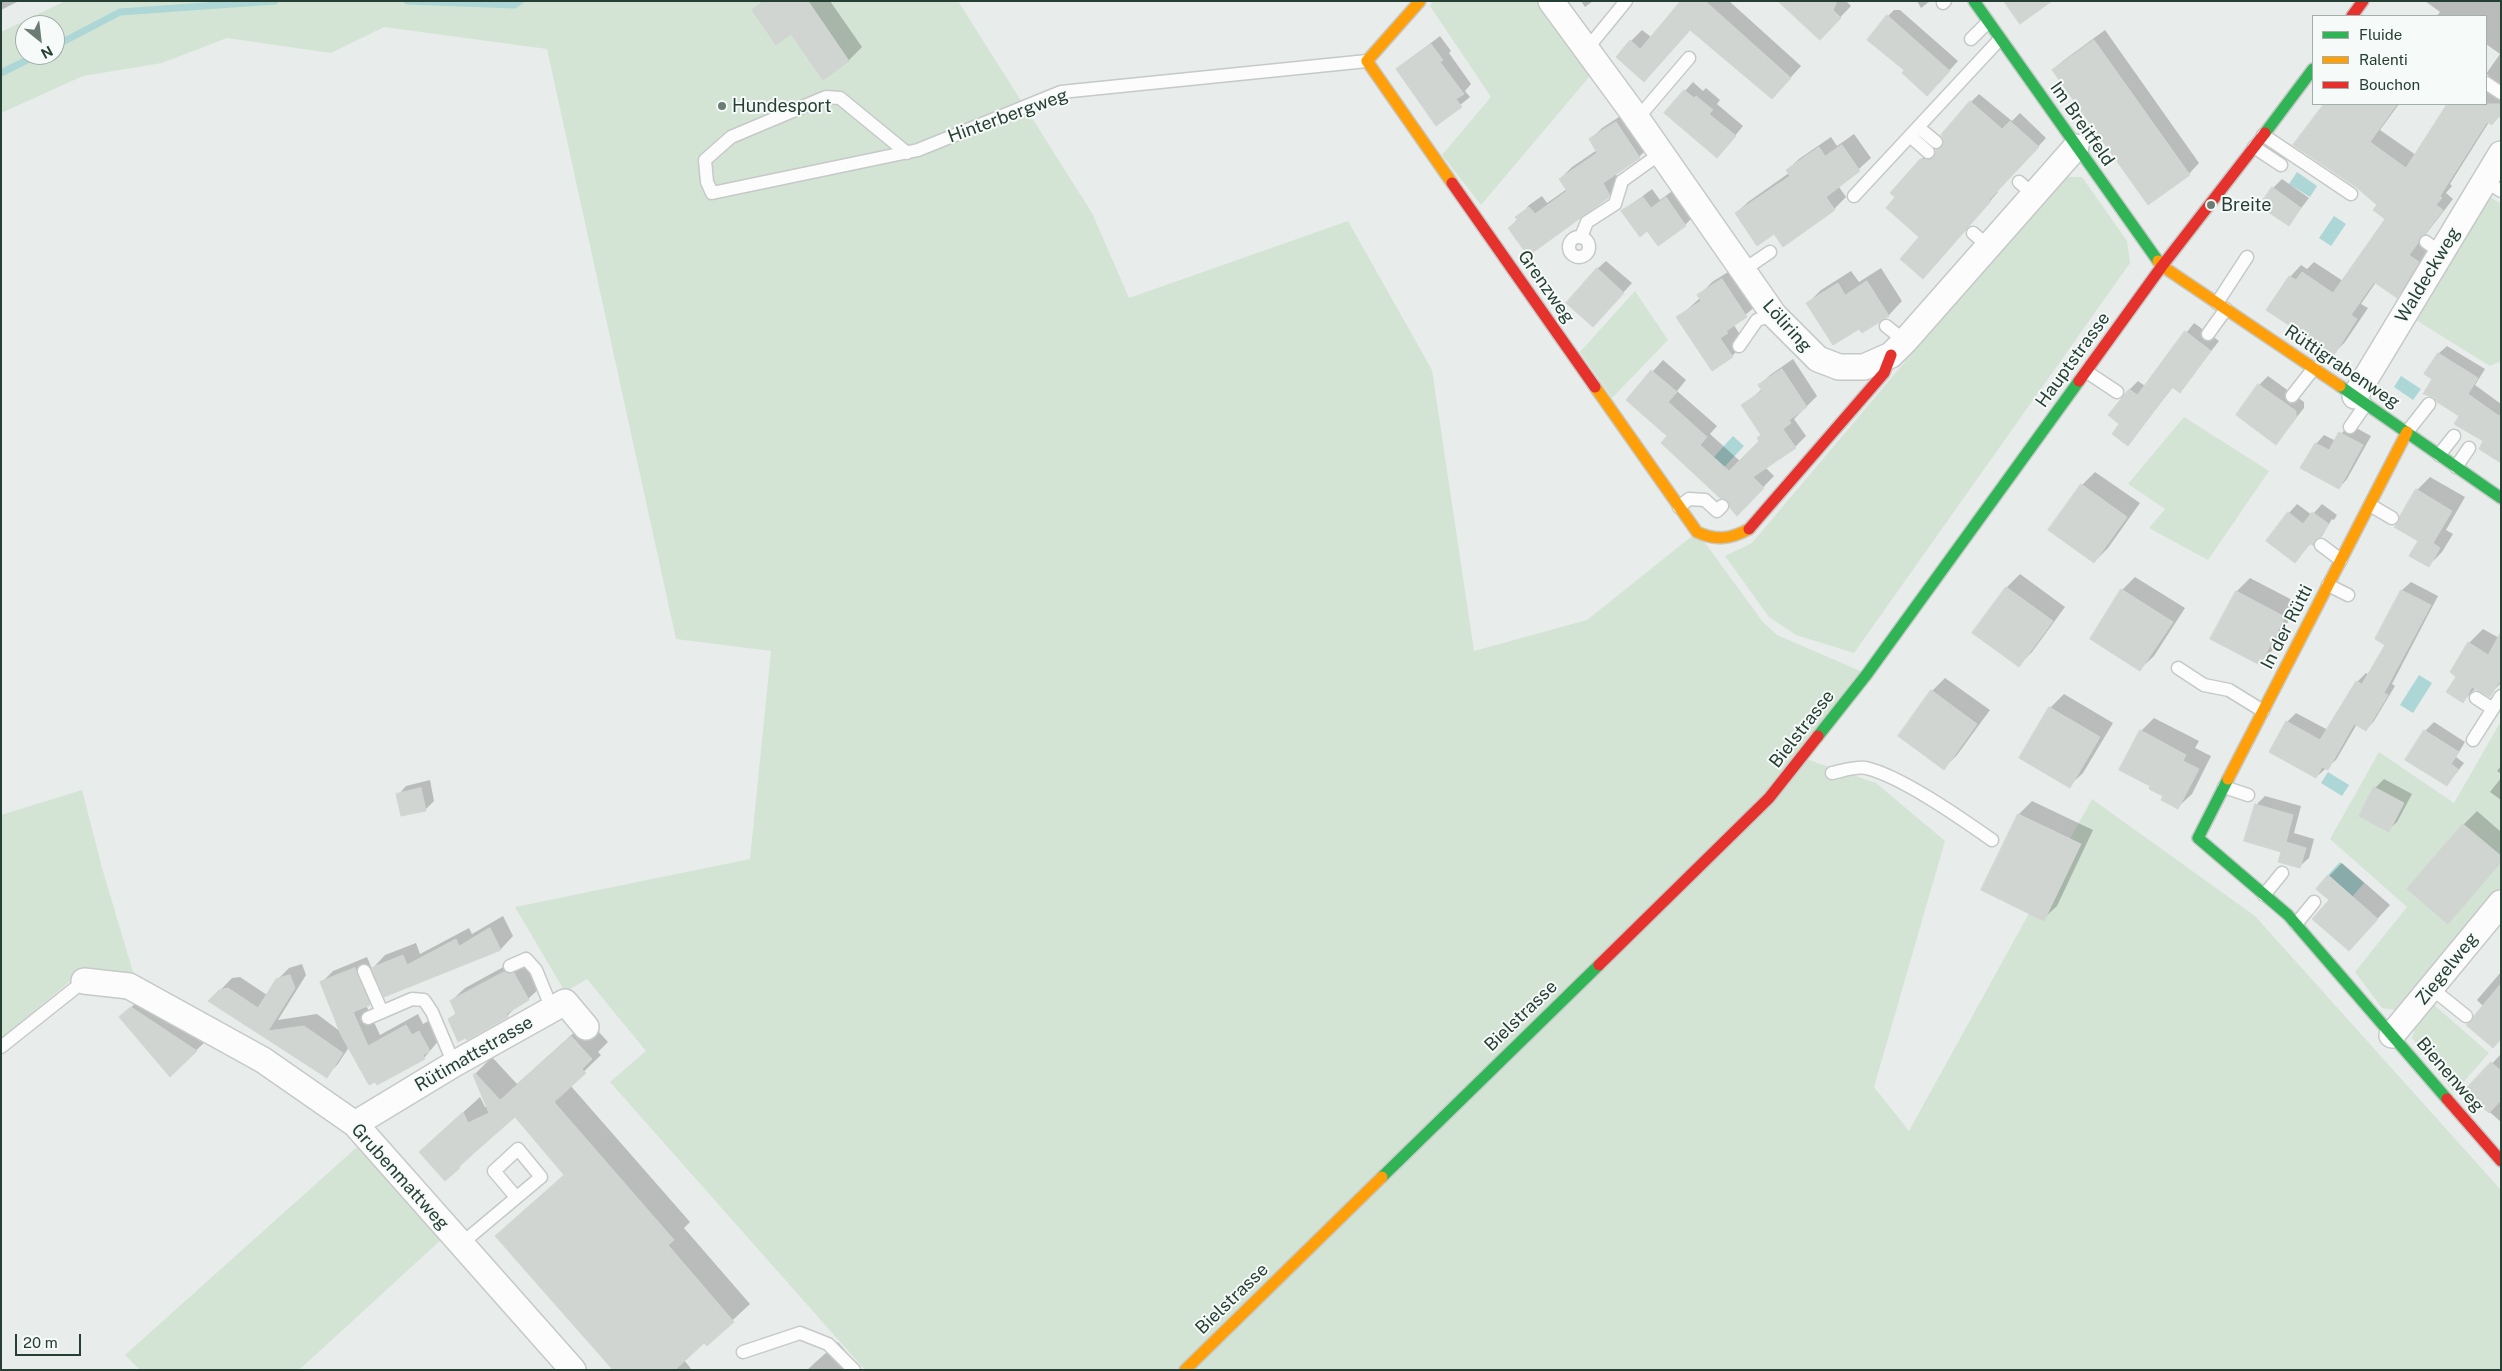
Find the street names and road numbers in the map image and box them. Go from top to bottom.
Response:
street label: Im Breitfeld [2045,78,2119,170]
street label: Hinterbergweg [945,84,1071,148]
street label: Waldeckweg [2391,223,2465,327]
street label: Grenzweg [1513,246,1579,328]
street label: Löliring [1758,295,1816,357]
street label: Hauptstrasse [2031,308,2115,412]
street label: Rüttigrabenweg [2280,321,2404,413]
street label: In der Rütti [2256,581,2318,673]
street label: Bielstrasse [1765,686,1839,772]
street label: Ziegelweg [2411,928,2483,1010]
street label: Bielstrasse [1480,976,1562,1056]
street label: Rütimattstrasse [411,1011,537,1097]
street label: Bienenweg [2411,1033,2489,1117]
street label: Grubenmattweg [347,1119,453,1235]
street label: Bielstrasse [1191,1259,1273,1339]

